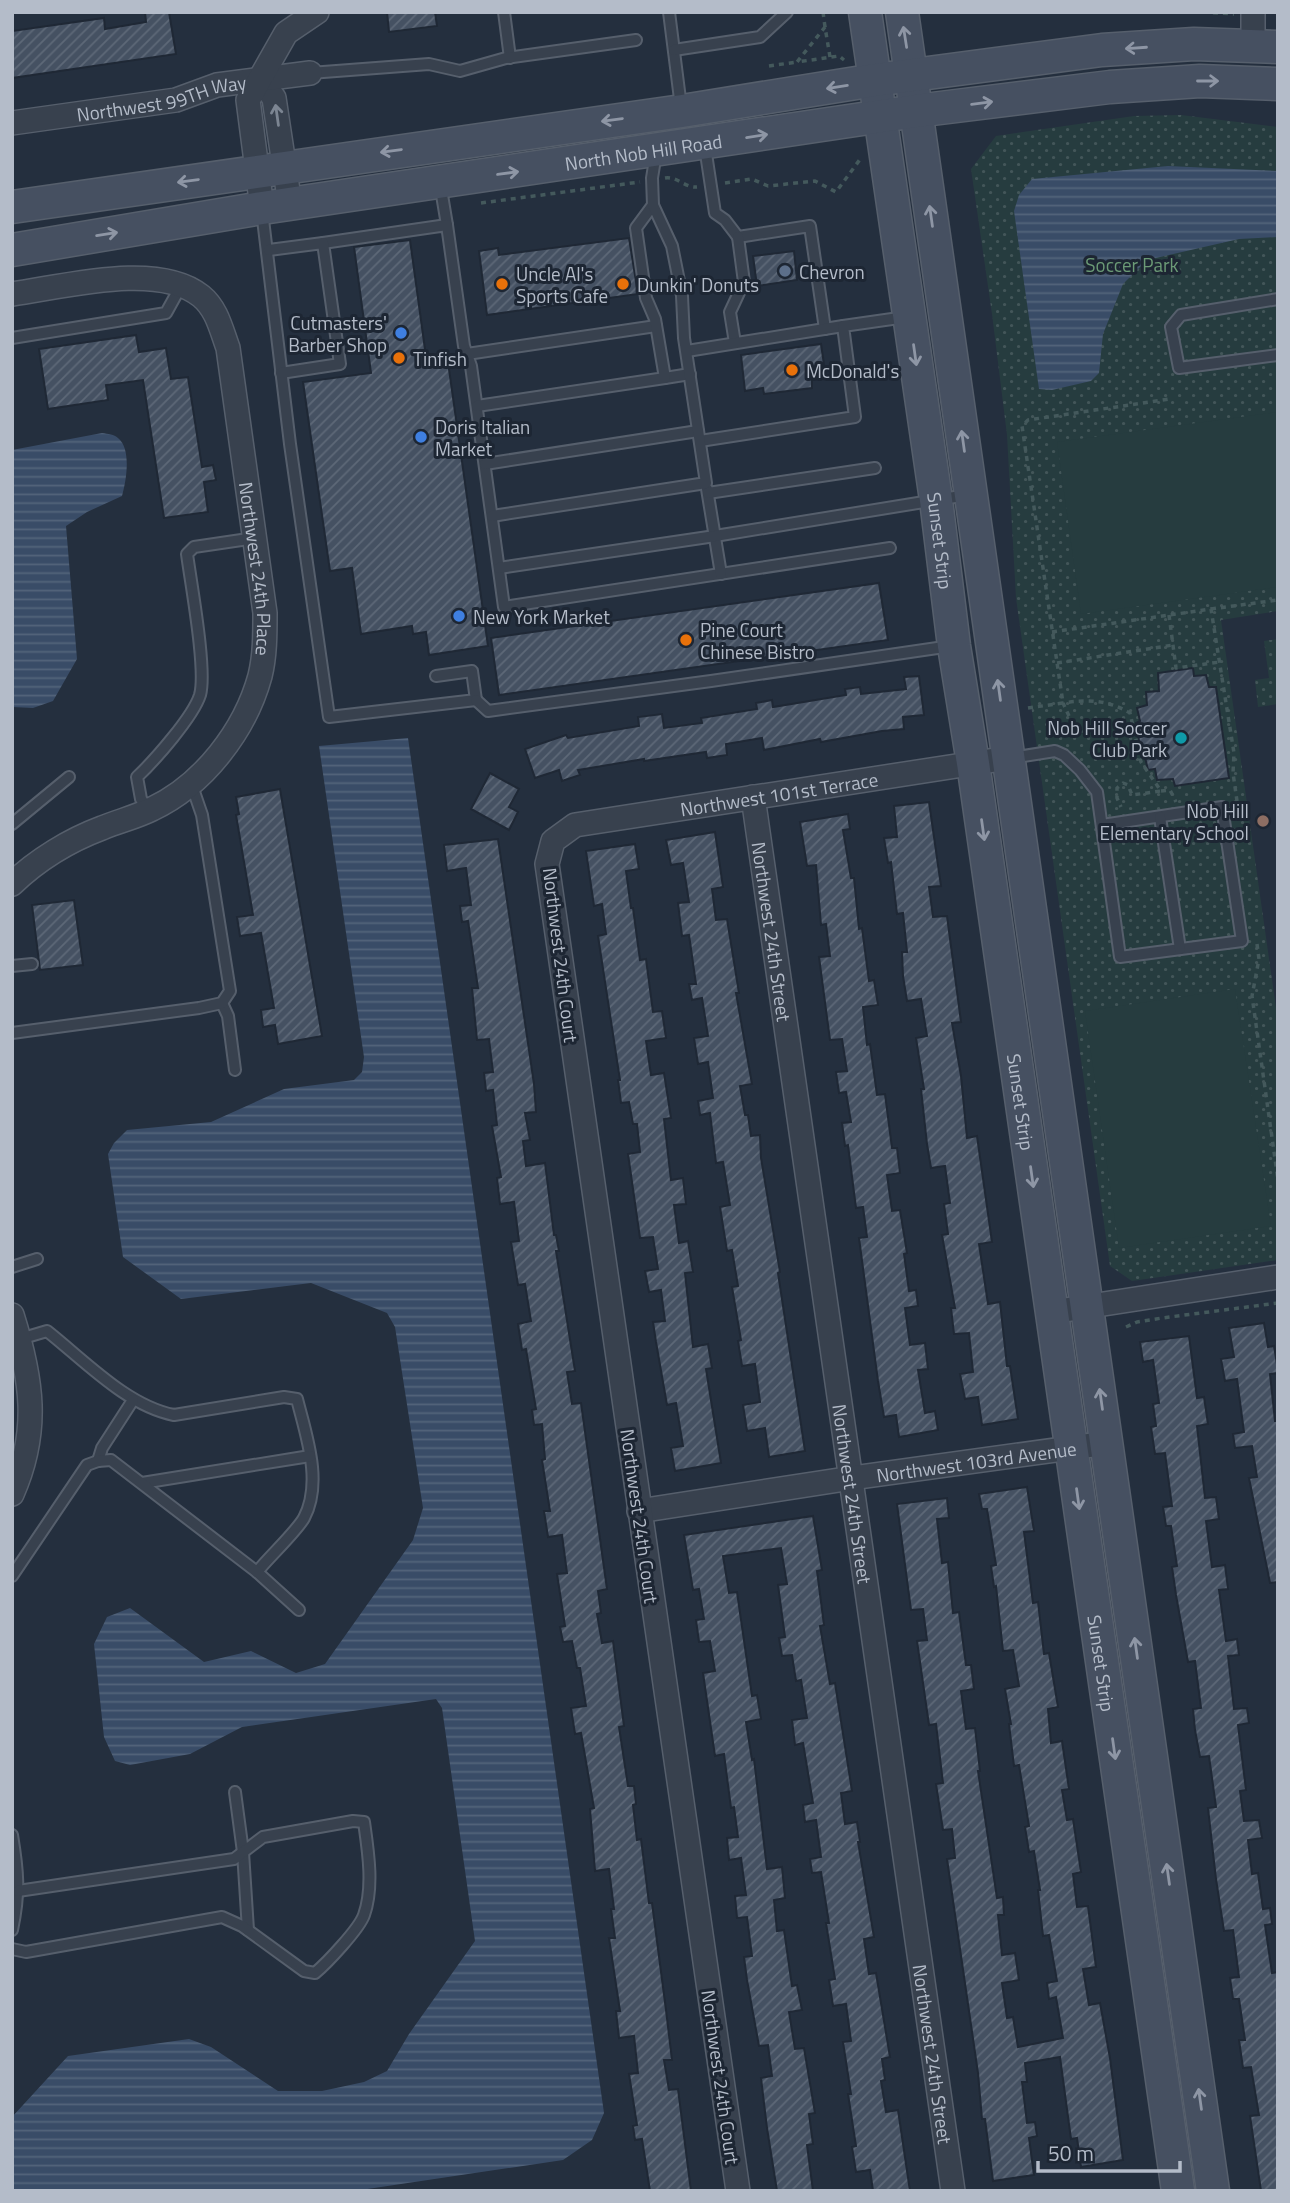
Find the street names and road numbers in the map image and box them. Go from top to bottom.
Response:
street label: Northwest 99TH Way [75,67,248,128]
street label: North Nob Hill Road [563,125,724,177]
street label: Northwest 24th Place [232,480,280,657]
street label: Sunset Strip [921,490,961,591]
street label: Northwest 101st Terrace [678,764,880,823]
street label: Northwest 24th Street [745,840,800,1024]
street label: Northwest 24th Court [536,866,586,1044]
street label: Sunset Strip [1000,1051,1043,1152]
street label: Northwest 24th Street [826,1402,880,1586]
street label: Northwest 24th Court [613,1427,667,1605]
street label: Northwest 103rd Avenue [874,1433,1078,1489]
street label: Sunset Strip [1081,1613,1123,1713]
street label: Northwest 24th Street [906,1962,961,2146]
street label: Northwest 24th Court [694,1988,748,2166]

